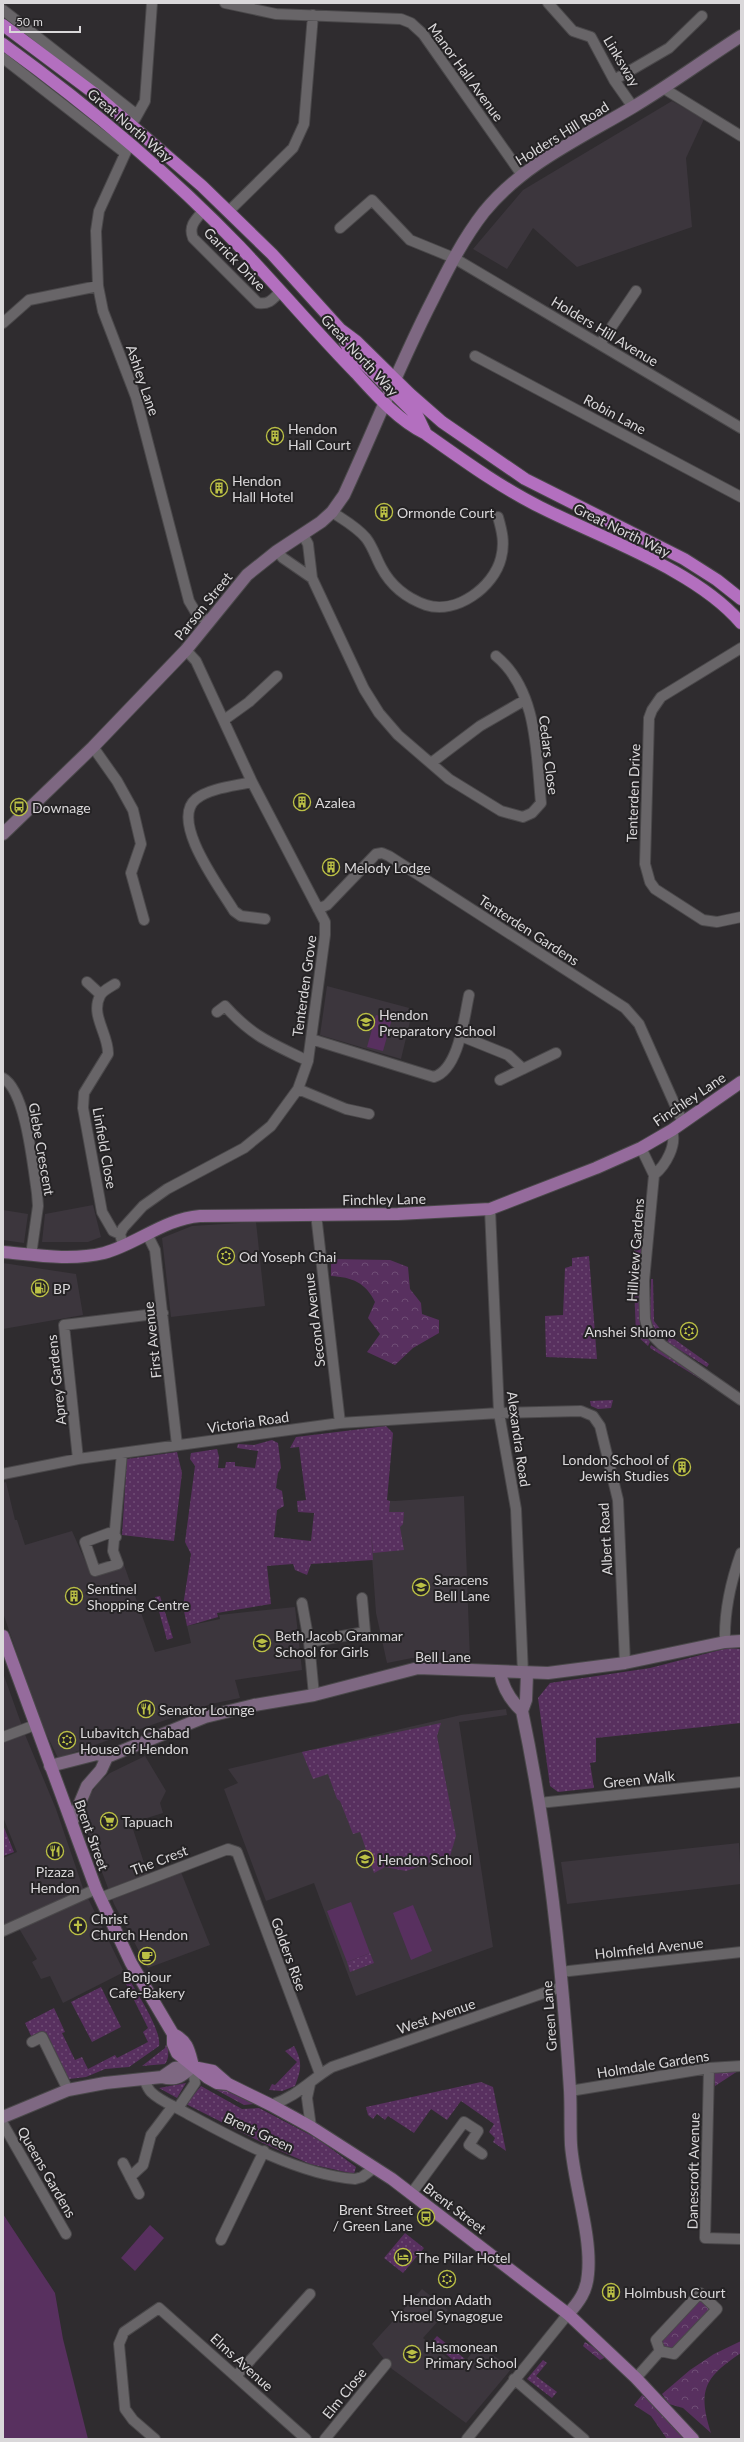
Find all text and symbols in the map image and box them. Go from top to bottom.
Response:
scale bar [10,8,80,34]
text: 50 m [16,14,43,29]
street label: Manor Hall Avenue [425,20,507,124]
street label: Linksway [600,32,644,90]
street label: Great North Way [84,85,176,166]
street label: Holders Hill Road [512,97,612,169]
street label: Garrick Drive [201,224,269,294]
street label: Holders Hill Avenue [548,292,662,370]
street label: Great North Way [318,311,403,400]
street label: Ashley Lane [123,342,163,418]
street label: Robin Lane [581,390,649,438]
place label: Hendon Hall Court [288,420,351,453]
building icon: Hendon Hall Court [265,426,285,446]
place label: Hendon Hall Hotel [232,472,294,505]
building icon: Hendon Hall Hotel [209,478,229,498]
street label: Great North Way [571,499,674,561]
building icon: Ormonde Court [374,502,394,522]
place label: Ormonde Court [397,504,494,521]
street label: Parson Street [170,569,236,643]
street label: Cedars Close [536,714,562,796]
street label: Tenterden Drive [623,743,643,843]
building icon: Azalea [292,792,312,812]
place label: Azalea [315,794,355,811]
bus stop icon: Downage [9,797,29,817]
place label: Downage [32,799,91,816]
building icon: Melody Lodge [321,857,341,877]
place label: Melody Lodge [344,859,431,876]
street label: Tenterden Gardens [475,891,583,969]
street label: Tenterden Grove [288,934,320,1038]
place label: Hendon Preparatory School [379,1006,496,1039]
school or university icon: Hendon Preparatory School [356,1012,376,1032]
street label: Finchley Lane [649,1068,729,1130]
street label: Glebe Crescent [25,1101,59,1197]
street label: Linfield Close [89,1106,121,1190]
street label: Finchley Lane [342,1190,426,1208]
street label: Hillview Gardens [623,1198,647,1302]
synagogue icon: Od Yoseph Chai [216,1246,236,1266]
place label: Od Yoseph Chai [239,1248,336,1265]
street label: Second Avenue [300,1272,328,1368]
fuel station icon: BP [30,1278,50,1298]
place label: BP [53,1280,70,1297]
street label: First Avenue [140,1301,164,1379]
synagogue icon: Anshei Shlomo [679,1321,699,1341]
place label: Anshei Shlomo [585,1323,676,1340]
street label: Aprey Gardens [43,1334,69,1426]
street label: Alexandra Road [504,1390,534,1488]
street label: Victoria Road [206,1408,290,1436]
place label: London School of Jewish Studies [562,1451,669,1484]
building icon: London School of Jewish Studies [672,1457,692,1477]
street label: Albert Road [595,1502,615,1576]
place label: Saracens Bell Lane [434,1571,490,1604]
school or university icon: Saracens Bell Lane [411,1577,431,1597]
place label: Sentinel Shopping Centre [87,1580,190,1613]
building icon: Sentinel Shopping Centre [64,1586,84,1606]
place label: Beth Jacob Grammar School for Girls [275,1627,403,1660]
school or university icon: Beth Jacob Grammar School for Girls [252,1633,272,1653]
street label: Bell Lane [415,1648,471,1665]
restaurant icon: Senator Lounge [136,1699,156,1719]
place label: Senator Lounge [159,1701,255,1718]
place label: Lubavitch Chabad House of Hendon [80,1724,190,1757]
synagogue icon: Lubavitch Chabad House of Hendon [57,1730,77,1750]
street label: Green Walk [602,1767,677,1791]
street label: Brent Street [71,1797,113,1873]
supermarket icon: Tapuach [99,1811,119,1831]
place label: Tapuach [122,1813,173,1830]
restaurant icon: Pizaza Hendon [45,1841,65,1861]
street label: The Crest [128,1841,190,1879]
school or university icon: Hendon School [355,1849,375,1869]
place label: Hendon School [378,1851,472,1868]
place label: Pizaza Hendon [30,1863,80,1896]
place label: Christ Church Hendon [91,1910,188,1943]
street label: Golders Rise [268,1915,310,1993]
church icon: Christ Church Hendon [68,1916,88,1936]
street label: Holmfield Avenue [594,1934,704,1962]
cafe icon: Bonjour Cafe-Bakery [137,1946,157,1966]
place label: Bonjour Cafe-Bakery [109,1968,186,2001]
street label: Green Lane [538,1980,560,2052]
street label: West Avenue [395,1995,477,2037]
street label: Holmdale Gardens [596,2047,710,2081]
street label: Brent Green [221,2108,297,2156]
street label: Danescroft Avenue [683,2112,703,2230]
street label: Queens Gardens [14,2123,80,2221]
street label: Brent Street [420,2179,490,2237]
place label: Brent Street / Green Lane [333,2201,413,2234]
bus stop icon: Brent Street / Green Lane [416,2207,436,2227]
hotel icon: The Pillar Hotel [393,2247,413,2267]
place label: The Pillar Hotel [416,2249,511,2266]
synagogue icon: Hendon Adath Yisroel Synagogue [437,2269,457,2289]
building icon: Holmbush Court [601,2282,621,2302]
place label: Holmbush Court [624,2284,725,2301]
place label: Hendon Adath Yisroel Synagogue [391,2291,503,2324]
street label: Elms Avenue [207,2329,277,2395]
place label: Hasmonean Primary School [425,2338,517,2371]
school or university icon: Hasmonean Primary School [402,2344,422,2364]
street label: Elm Close [318,2364,370,2422]

